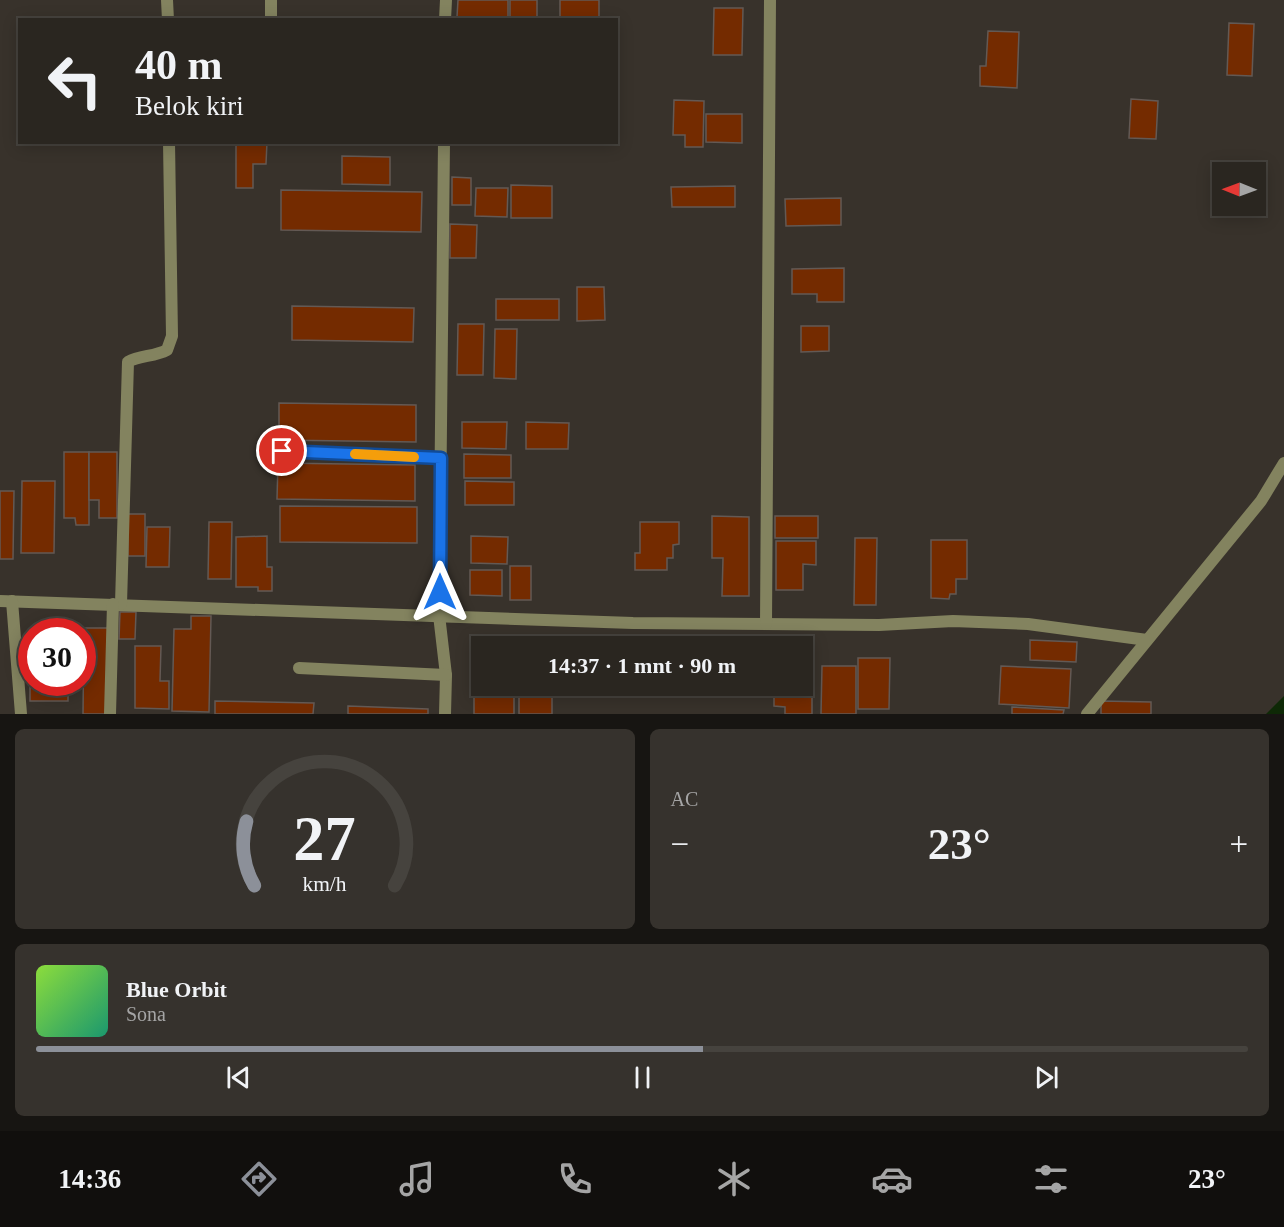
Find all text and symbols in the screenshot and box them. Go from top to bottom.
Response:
icon: left [36,42,114,120]
text: 40 m [135,42,223,88]
text: Belok kiri [135,91,244,121]
north arrow [1212,162,1266,216]
map controls [1212,162,1266,216]
pin [256,425,307,476]
icon: arrive [265,434,298,467]
position arrow [408,560,472,624]
speed limit sign: 30 [18,618,96,696]
text: 14:37 · 1 mnt · 90 m [548,653,736,678]
text: AC [671,788,698,810]
text: 27 [294,804,356,873]
text: 23° [928,819,991,869]
text: − [671,826,689,862]
text: + [1229,826,1248,862]
text: km/h [303,872,347,896]
text: Blue Orbit [126,977,227,1002]
text: Sona [126,1003,166,1025]
icon: previous [222,1061,255,1094]
icon: pause [626,1061,659,1094]
icon: next [1030,1061,1063,1094]
icon: directions [238,1158,280,1200]
icon: music [396,1158,438,1200]
icon: phone [554,1158,596,1200]
icon: climate [713,1158,755,1200]
icon: car [871,1158,913,1200]
icon: filters [1030,1158,1072,1200]
text: 14:36 [58,1164,121,1194]
text: 23° [1188,1164,1226,1194]

